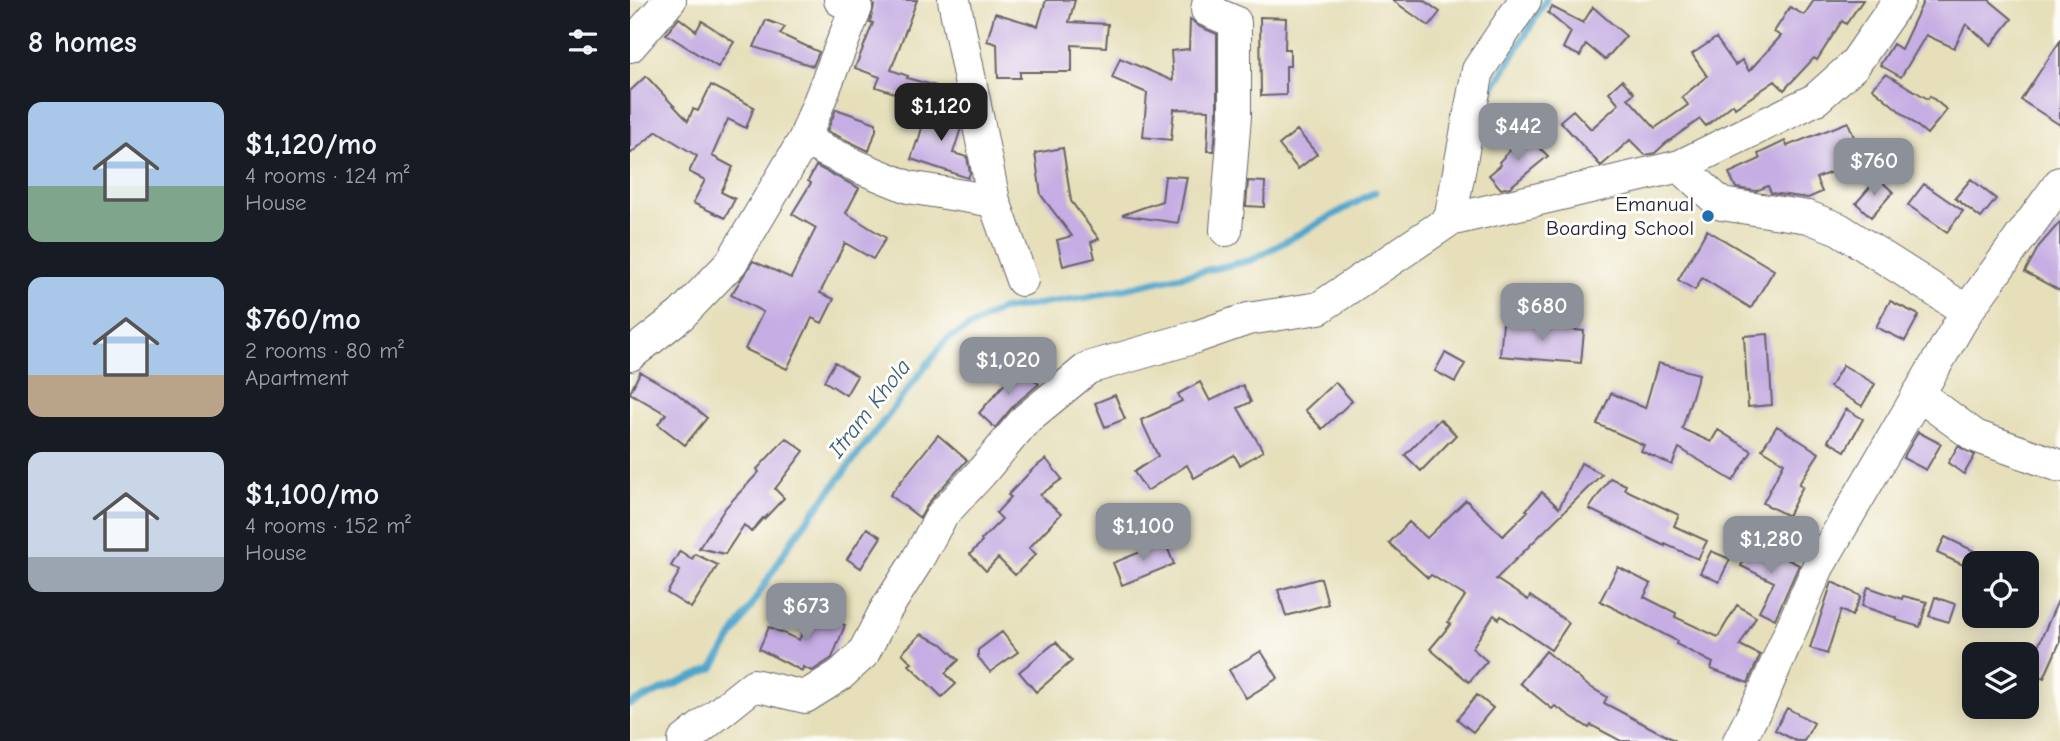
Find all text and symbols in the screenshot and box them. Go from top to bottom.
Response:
icon: filters [564,23,602,61]
text: 8 homes [28,25,137,60]
pin: $1,120 [884,83,998,143]
text: $1,120 [911,92,971,119]
pin: $442 [1477,104,1559,163]
text: $442 [1495,112,1541,139]
text: $1,120/mo [245,127,377,162]
icon: home [84,130,168,214]
pin: $760 [1833,138,1915,198]
text: $760 [1850,147,1898,174]
text: 4 rooms · 124 m² [245,162,409,189]
text: House [245,189,307,216]
place label: Emanual Boarding School [1546,192,1694,240]
marker: Emanual Boarding School [1700,208,1716,224]
pin: $680 [1501,284,1583,343]
text: $680 [1517,292,1567,319]
text: $760/mo [245,302,361,337]
icon: home [84,305,168,389]
text: 2 rooms · 80 m² [245,337,404,364]
pin: $1,020 [951,338,1065,397]
text: $1,020 [975,346,1041,373]
water label: Itram Khola [822,354,916,464]
text: Apartment [245,364,348,391]
text: $1,100/mo [245,477,379,512]
icon: home [84,480,168,564]
pin: $1,100 [1086,504,1200,563]
text: 4 rooms · 152 m² [245,512,411,539]
text: $1,100 [1112,512,1174,539]
pin: $1,280 [1714,516,1828,576]
text: $1,280 [1739,525,1803,552]
text: House [245,539,307,566]
map controls [1962,551,2039,719]
button: locate [1962,551,2039,628]
pin: $673 [765,584,847,643]
text: $673 [782,592,830,619]
button: layers [1962,642,2039,719]

